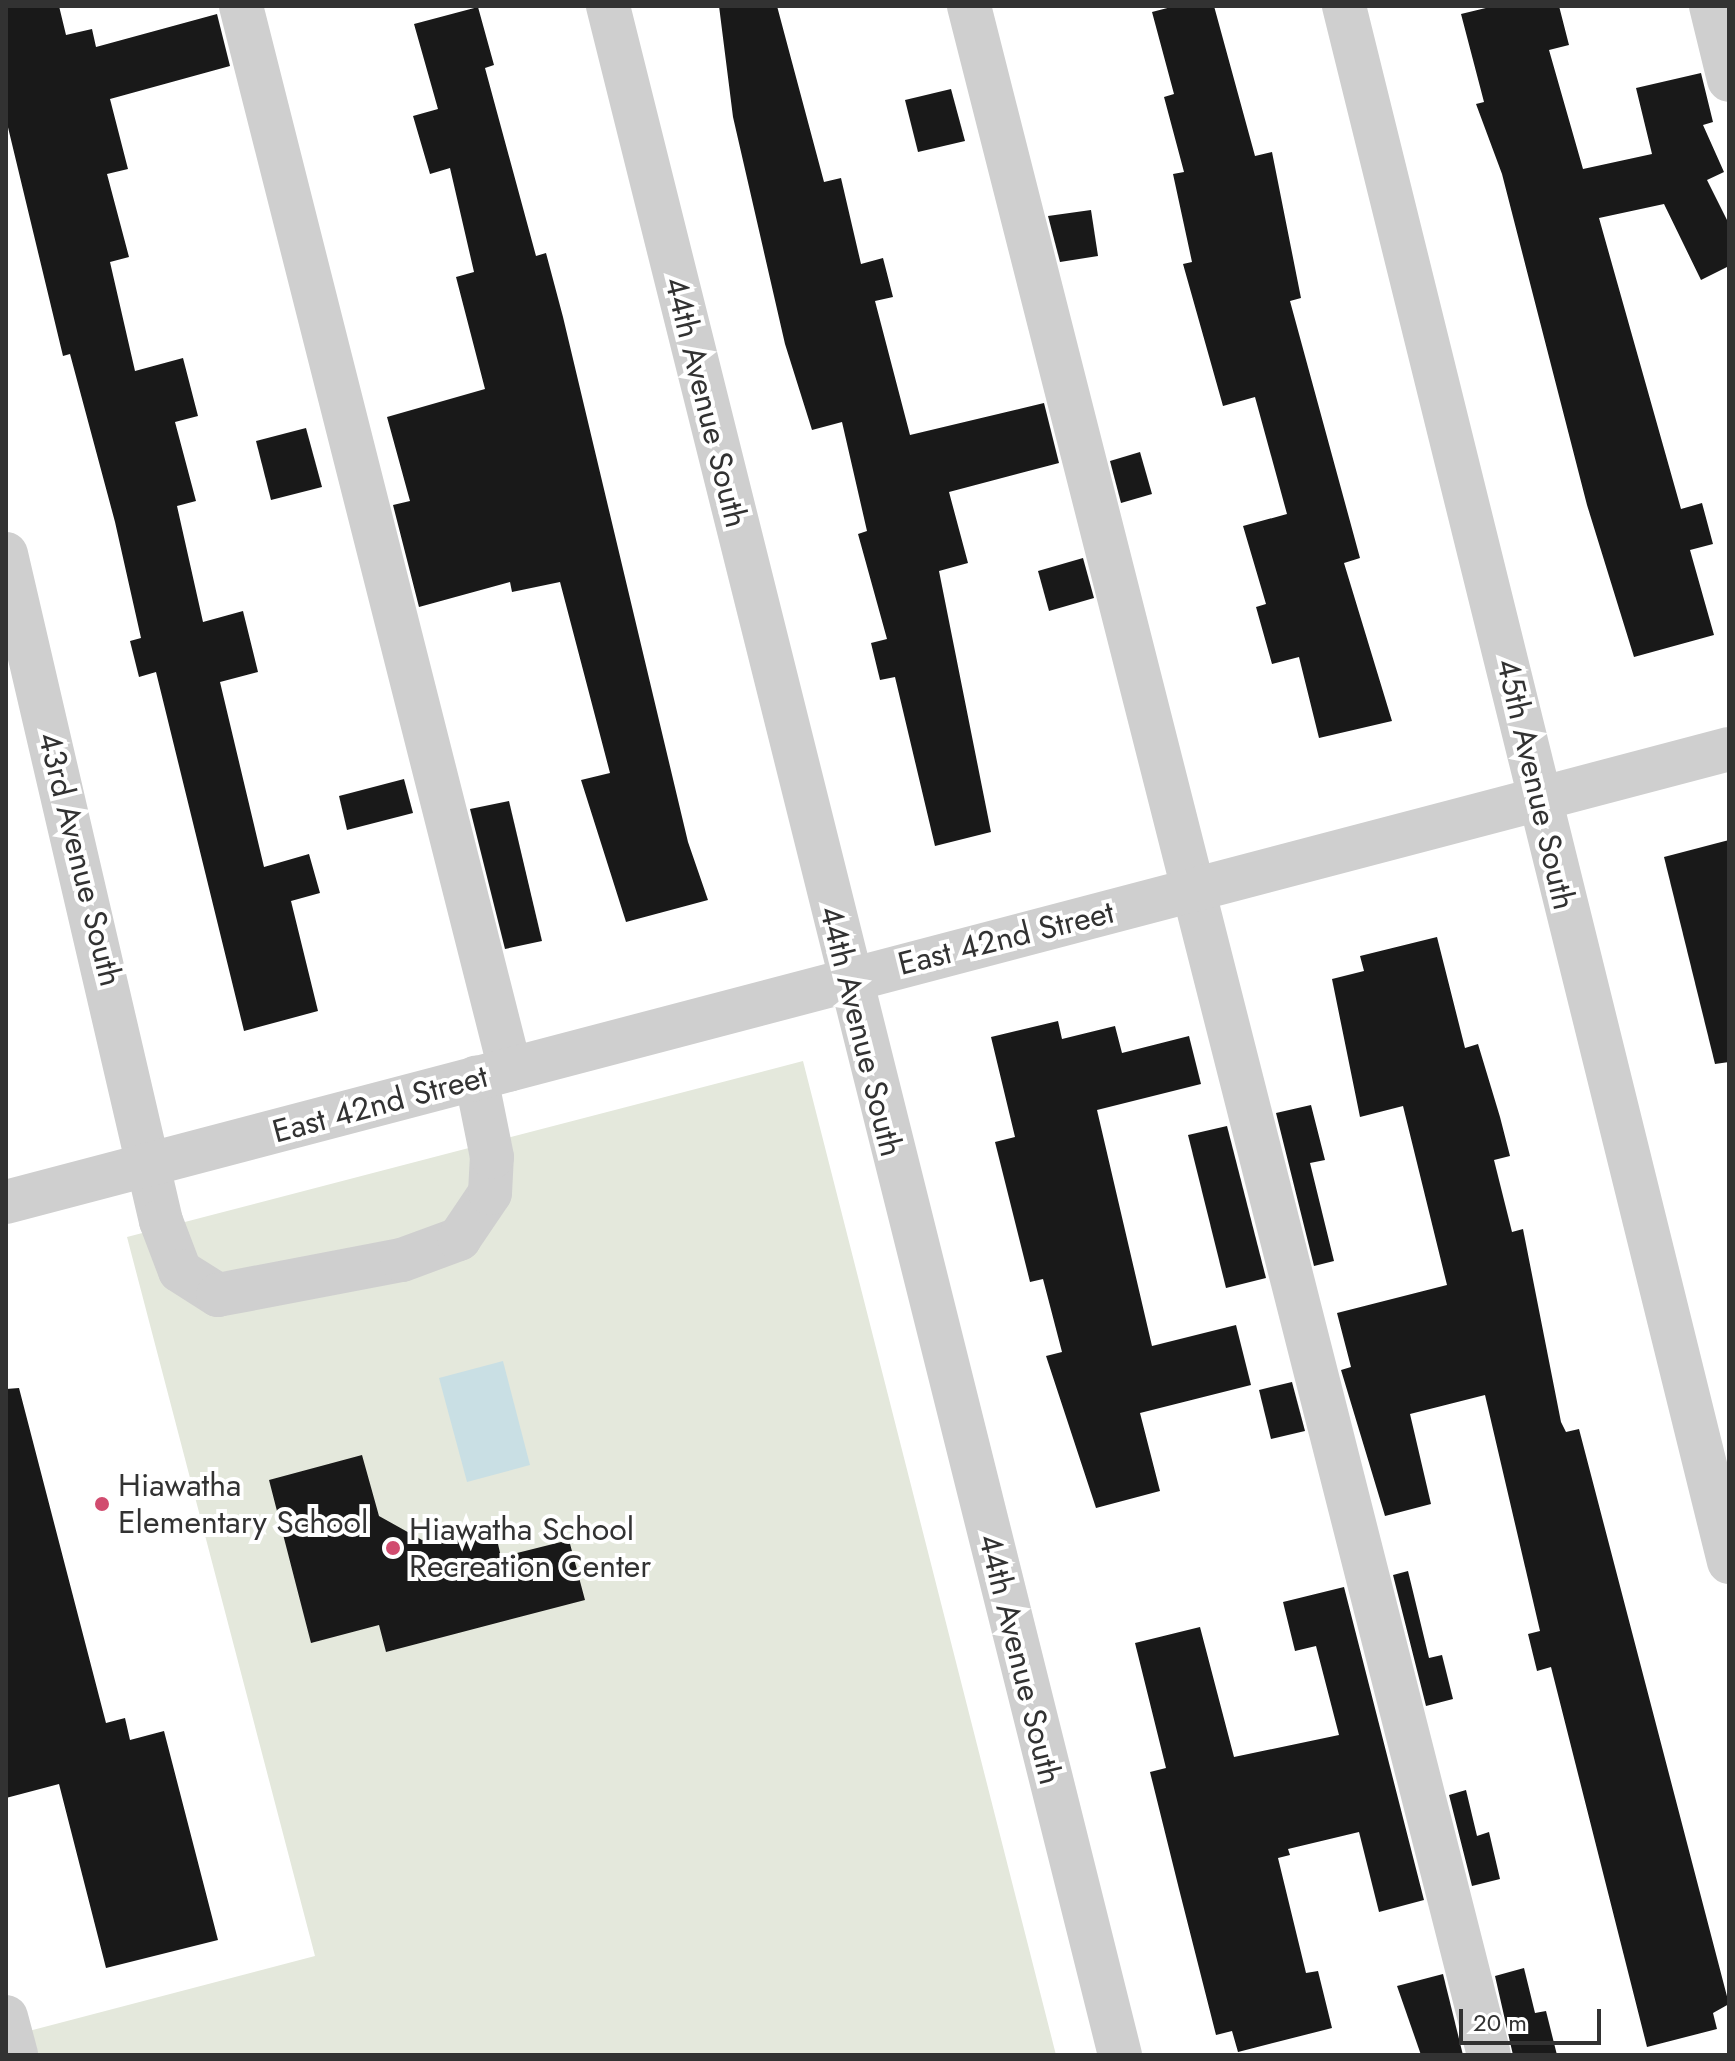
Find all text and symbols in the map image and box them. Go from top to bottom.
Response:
street label: 44th Avenue South [656,273,756,531]
street label: 45th Avenue South [1488,655,1584,913]
street label: 43rd Avenue South [30,728,130,990]
street label: East 42nd Street [894,893,1118,983]
street label: 44th Avenue South [811,902,911,1160]
street label: East 42nd Street [268,1057,492,1151]
place label: Hiawatha Elementary School [118,1467,368,1542]
marker: Hiawatha Elementary School [93,1495,111,1513]
place label: Hiawatha School Recreation Center [409,1511,651,1586]
street label: 44th Avenue South [970,1530,1070,1788]
marker: Hiawatha School Recreation Center [384,1539,402,1557]
scale bar [1463,1993,1605,2043]
text: 20 m [1473,2005,1527,2040]

